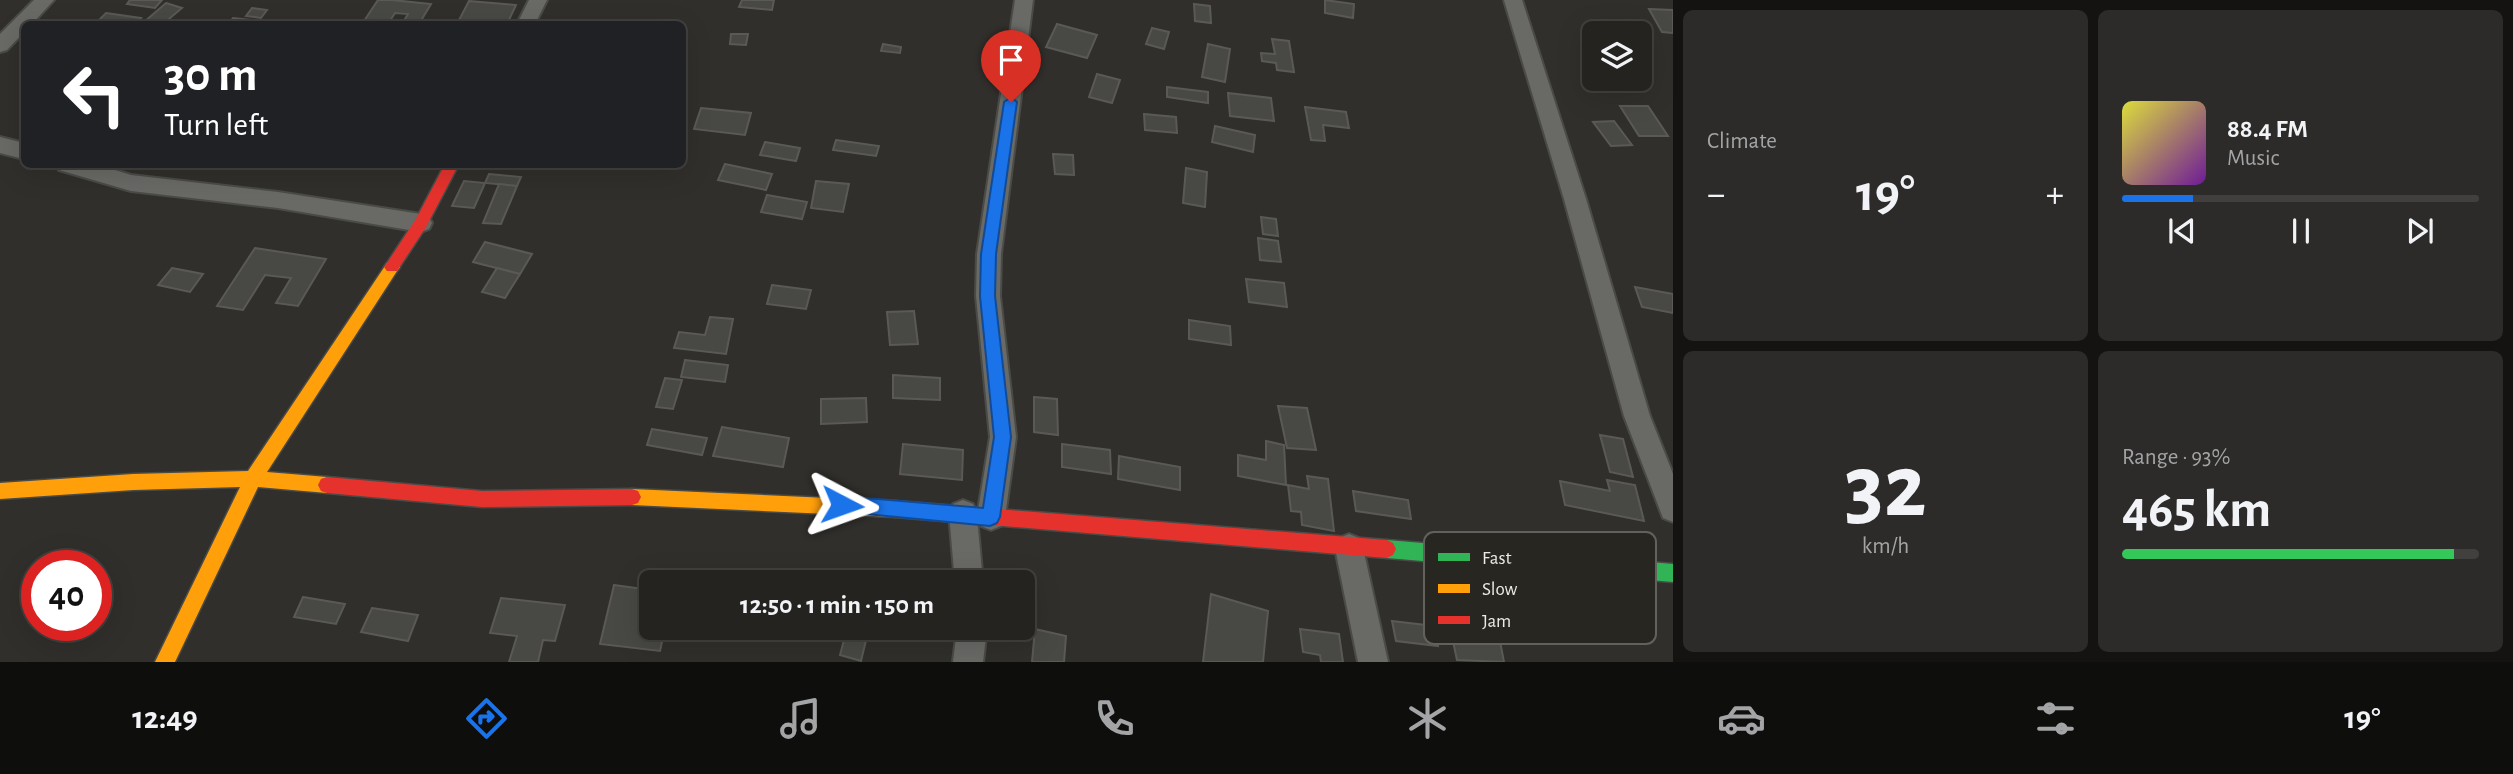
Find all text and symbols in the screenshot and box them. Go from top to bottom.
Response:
map controls [1582,21,1652,91]
button: layers [1582,21,1652,91]
pin [981,30,1041,102]
icon: arrive [992,41,1030,79]
icon: left [49,49,140,140]
text: 30 m [164,51,258,100]
text: Turn left [164,109,268,141]
text: 88.4 FM [2227,116,2308,142]
text: Climate [1707,130,1777,153]
text: Music [2227,147,2279,170]
text: 19° [1856,168,1915,220]
text: − [1707,176,1725,214]
text: + [2046,176,2064,214]
icon: previous [2163,212,2201,250]
icon: pause [2282,212,2320,250]
icon: next [2401,212,2439,250]
text: 32 [1844,442,1927,533]
text: Range · 93% [2122,446,2230,469]
position arrow [805,468,879,542]
text: 465 km [2122,484,2271,536]
legend [1424,532,1656,644]
text: km/h [1862,535,1909,558]
text: Fast [1482,549,1512,568]
speed limit sign: 40 [21,550,112,641]
text: Slow [1482,580,1518,599]
text: 12:50 · 1 min · 150 m [740,592,934,618]
text: Jam [1482,612,1511,631]
icon: directions [462,694,511,743]
icon: music [776,694,825,743]
icon: phone [1090,694,1139,743]
icon: climate [1403,694,1452,743]
icon: car [1717,694,1766,743]
icon: filters [2031,694,2080,743]
text: 12:49 [132,702,198,734]
text: 19° [2344,702,2381,734]

